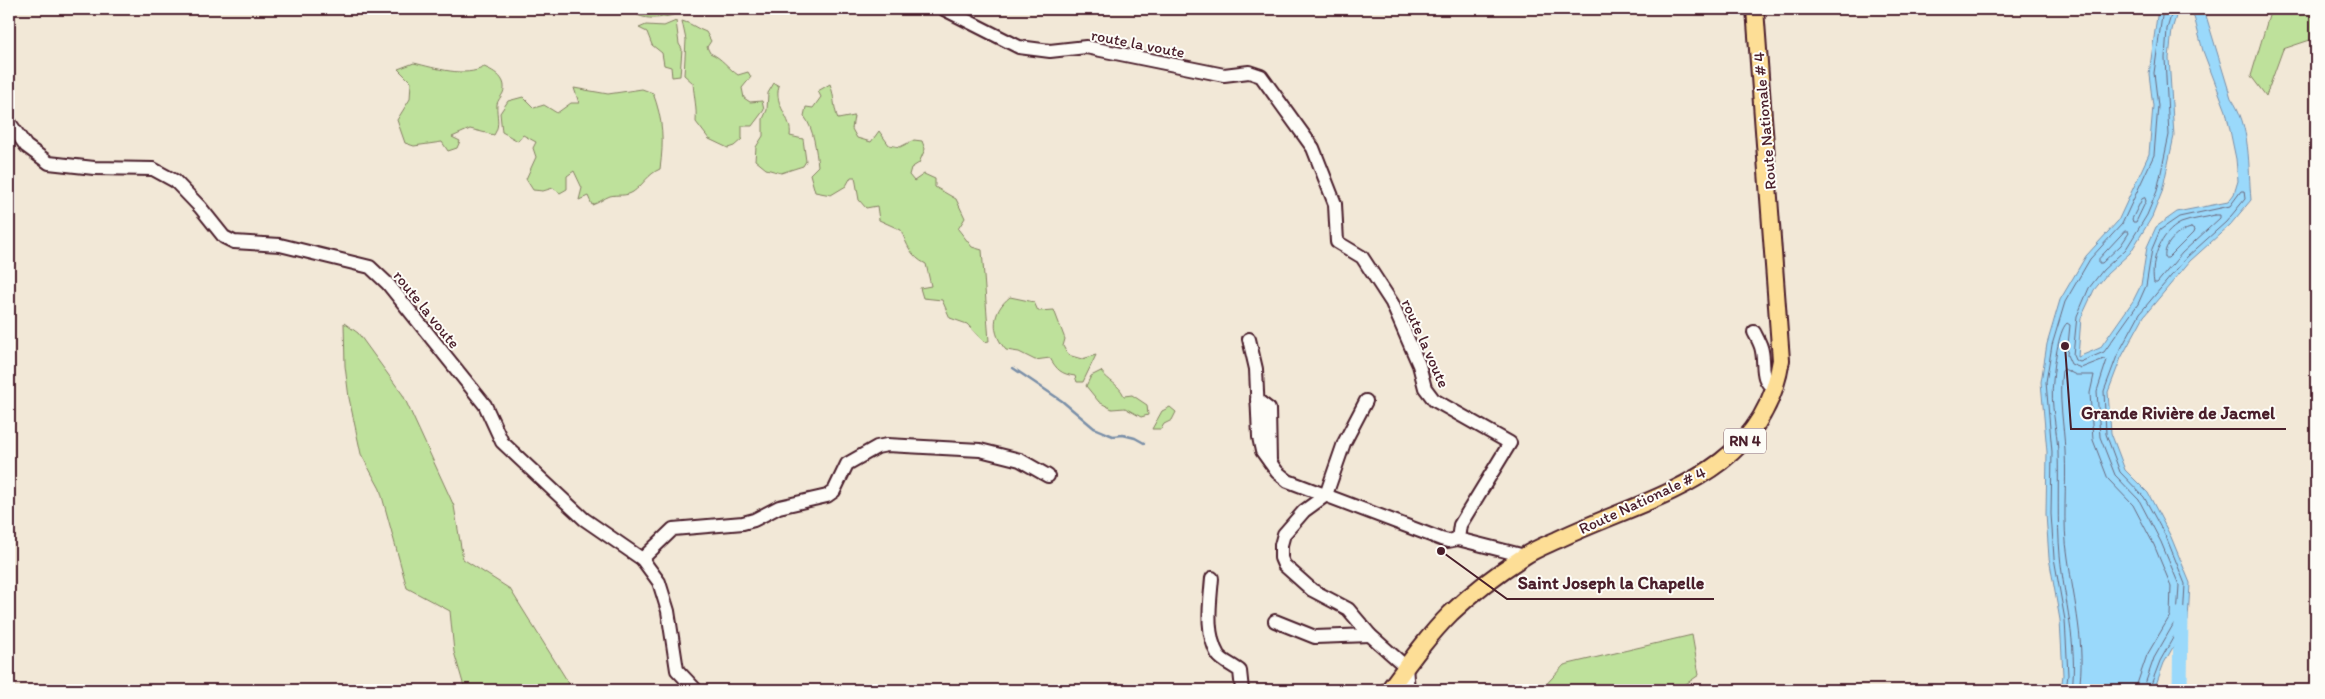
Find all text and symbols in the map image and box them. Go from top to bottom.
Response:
street label: route la voute [1089,25,1186,62]
street label: Route Nationale # 4 [1749,51,1780,190]
street label: route la voute [389,266,464,352]
street label: route la voute [1398,296,1454,391]
callout: Grande Rivière de Jacmel [2071,396,2286,429]
text: Grande Rivière de Jacmel [2081,402,2276,424]
road number: RN 4 [1724,428,1766,454]
street label: Route Nationale # 4 [1576,463,1709,538]
callout: Saint Joseph la Chapelle [1507,566,1714,599]
text: Saint Joseph la Chapelle [1518,572,1705,594]

